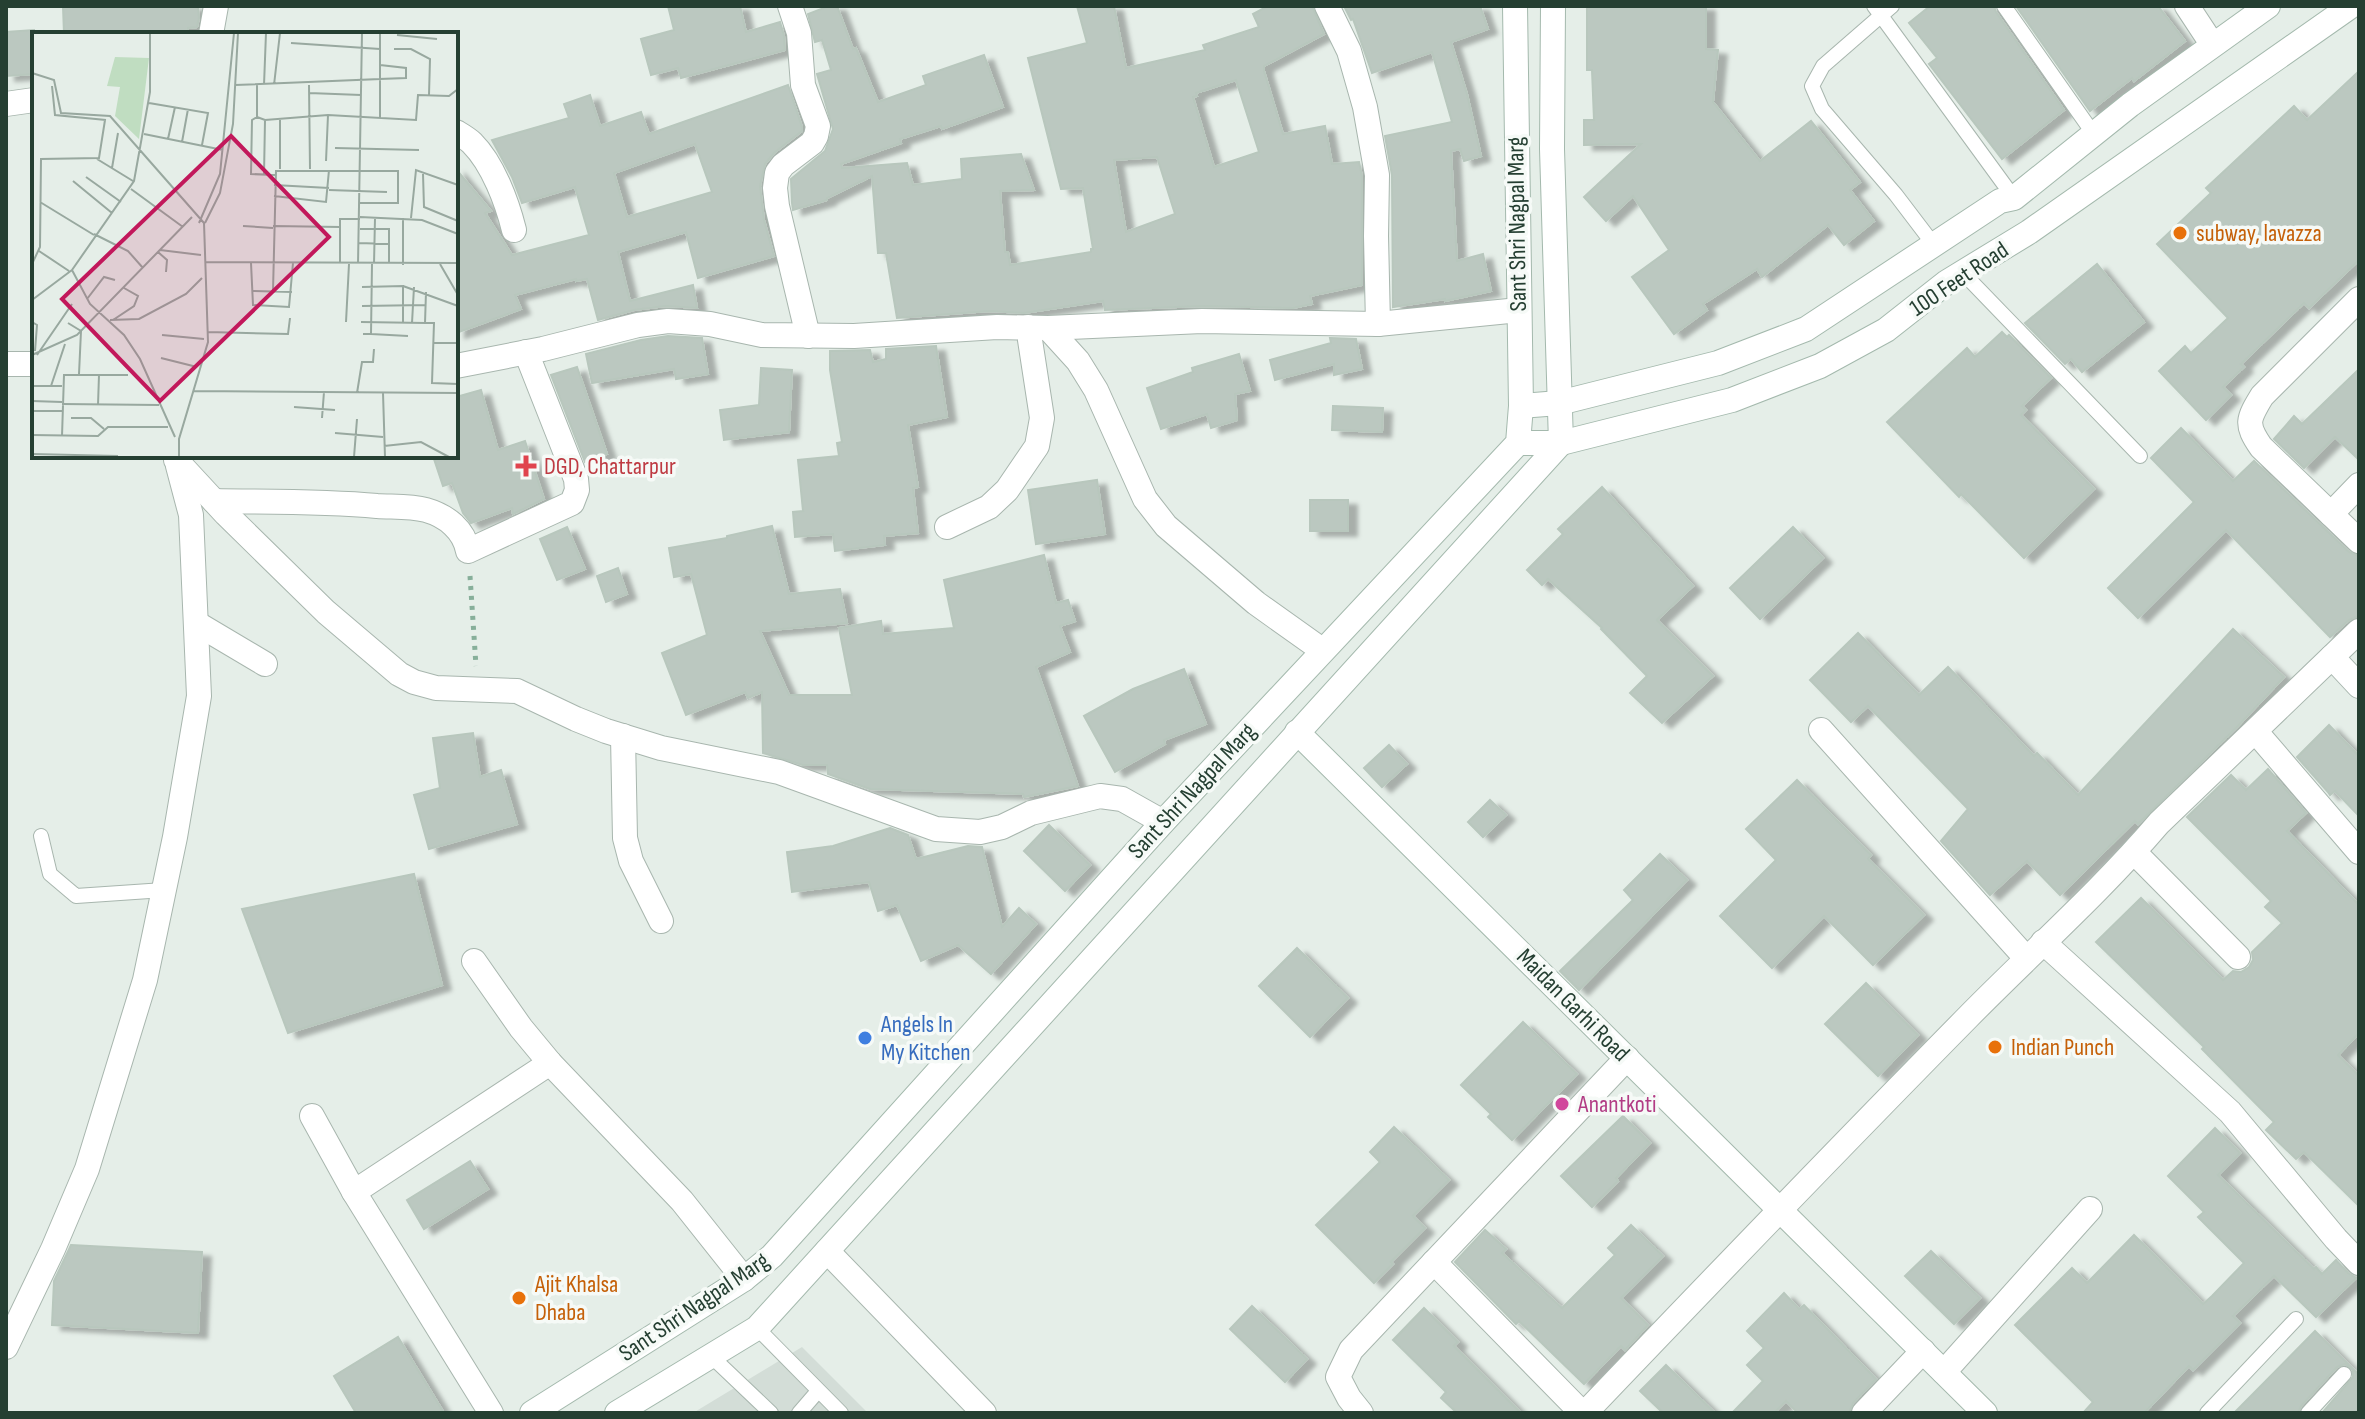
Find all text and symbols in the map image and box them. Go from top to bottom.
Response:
inset map [32,32,458,458]
street label: Sant Shri Nagpal Marg [1501,136,1533,312]
place label: subway, lavazza [2196,219,2322,248]
marker: subway, lavazza [2171,224,2189,242]
street label: 100 Feet Road [1904,235,2014,323]
place label: DGD, Chattarpur [544,452,676,481]
marker: DGD, Chattarpur [515,455,537,477]
street label: Sant Shri Nagpal Marg [1122,717,1262,865]
street label: Maidan Garhi Road [1510,942,1636,1068]
place label: Angels In My Kitchen [880,1010,971,1067]
marker: Angels In My Kitchen [856,1029,874,1047]
place label: Indian Punch [2011,1033,2114,1062]
marker: Indian Punch [1986,1038,2004,1056]
place label: Anantkoti [1577,1090,1657,1119]
marker: Anantkoti [1553,1095,1571,1113]
street label: Sant Shri Nagpal Marg [614,1246,774,1368]
place label: Ajit Khalsa Dhaba [534,1270,618,1327]
marker: Ajit Khalsa Dhaba [510,1289,528,1307]

